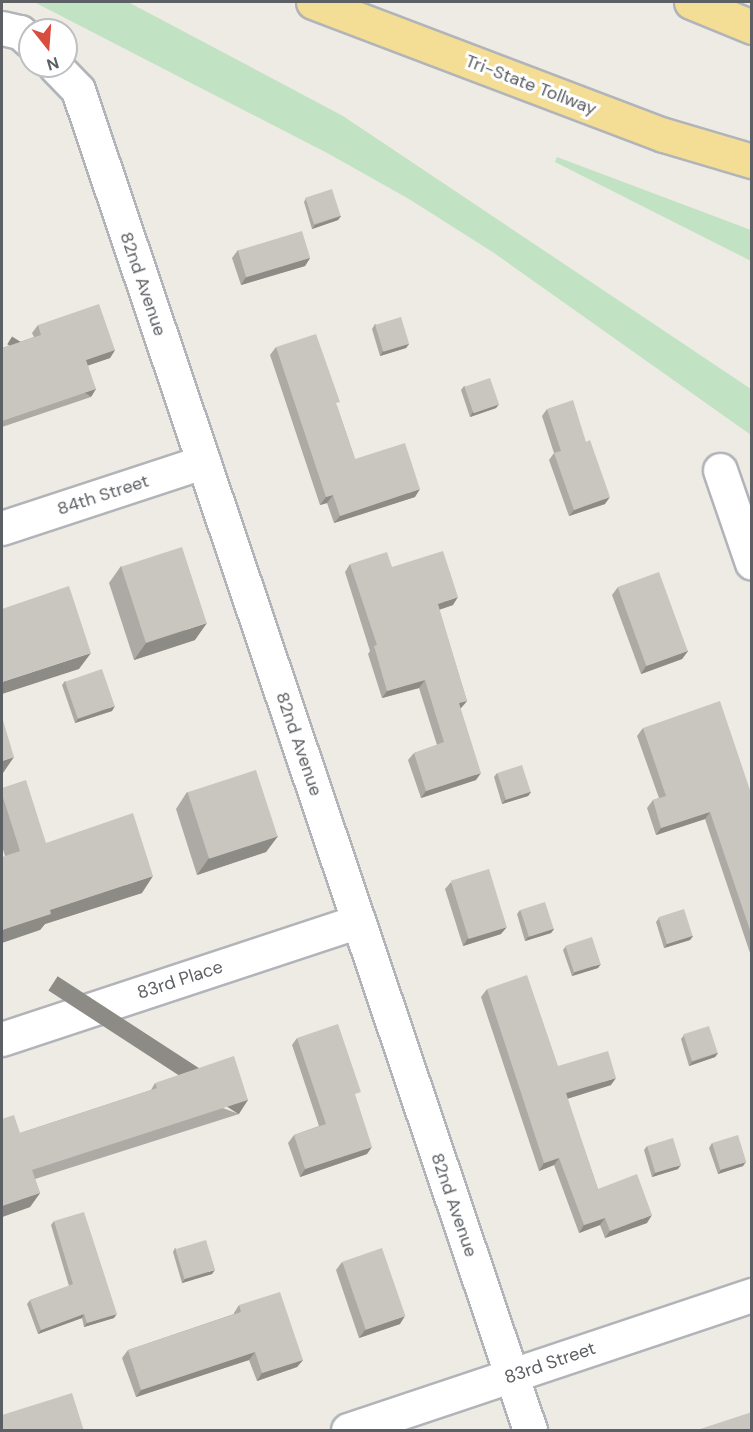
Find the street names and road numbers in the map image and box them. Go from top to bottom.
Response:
street label: Tri-State Tollway [462,50,600,120]
street label: 82nd Avenue [115,229,171,339]
street label: 84th Street [54,470,152,520]
street label: 82nd Avenue [271,689,327,799]
street label: 83rd Place [134,956,226,1004]
street label: 82nd Avenue [426,1150,482,1260]
street label: 83rd Street [502,1337,598,1389]

